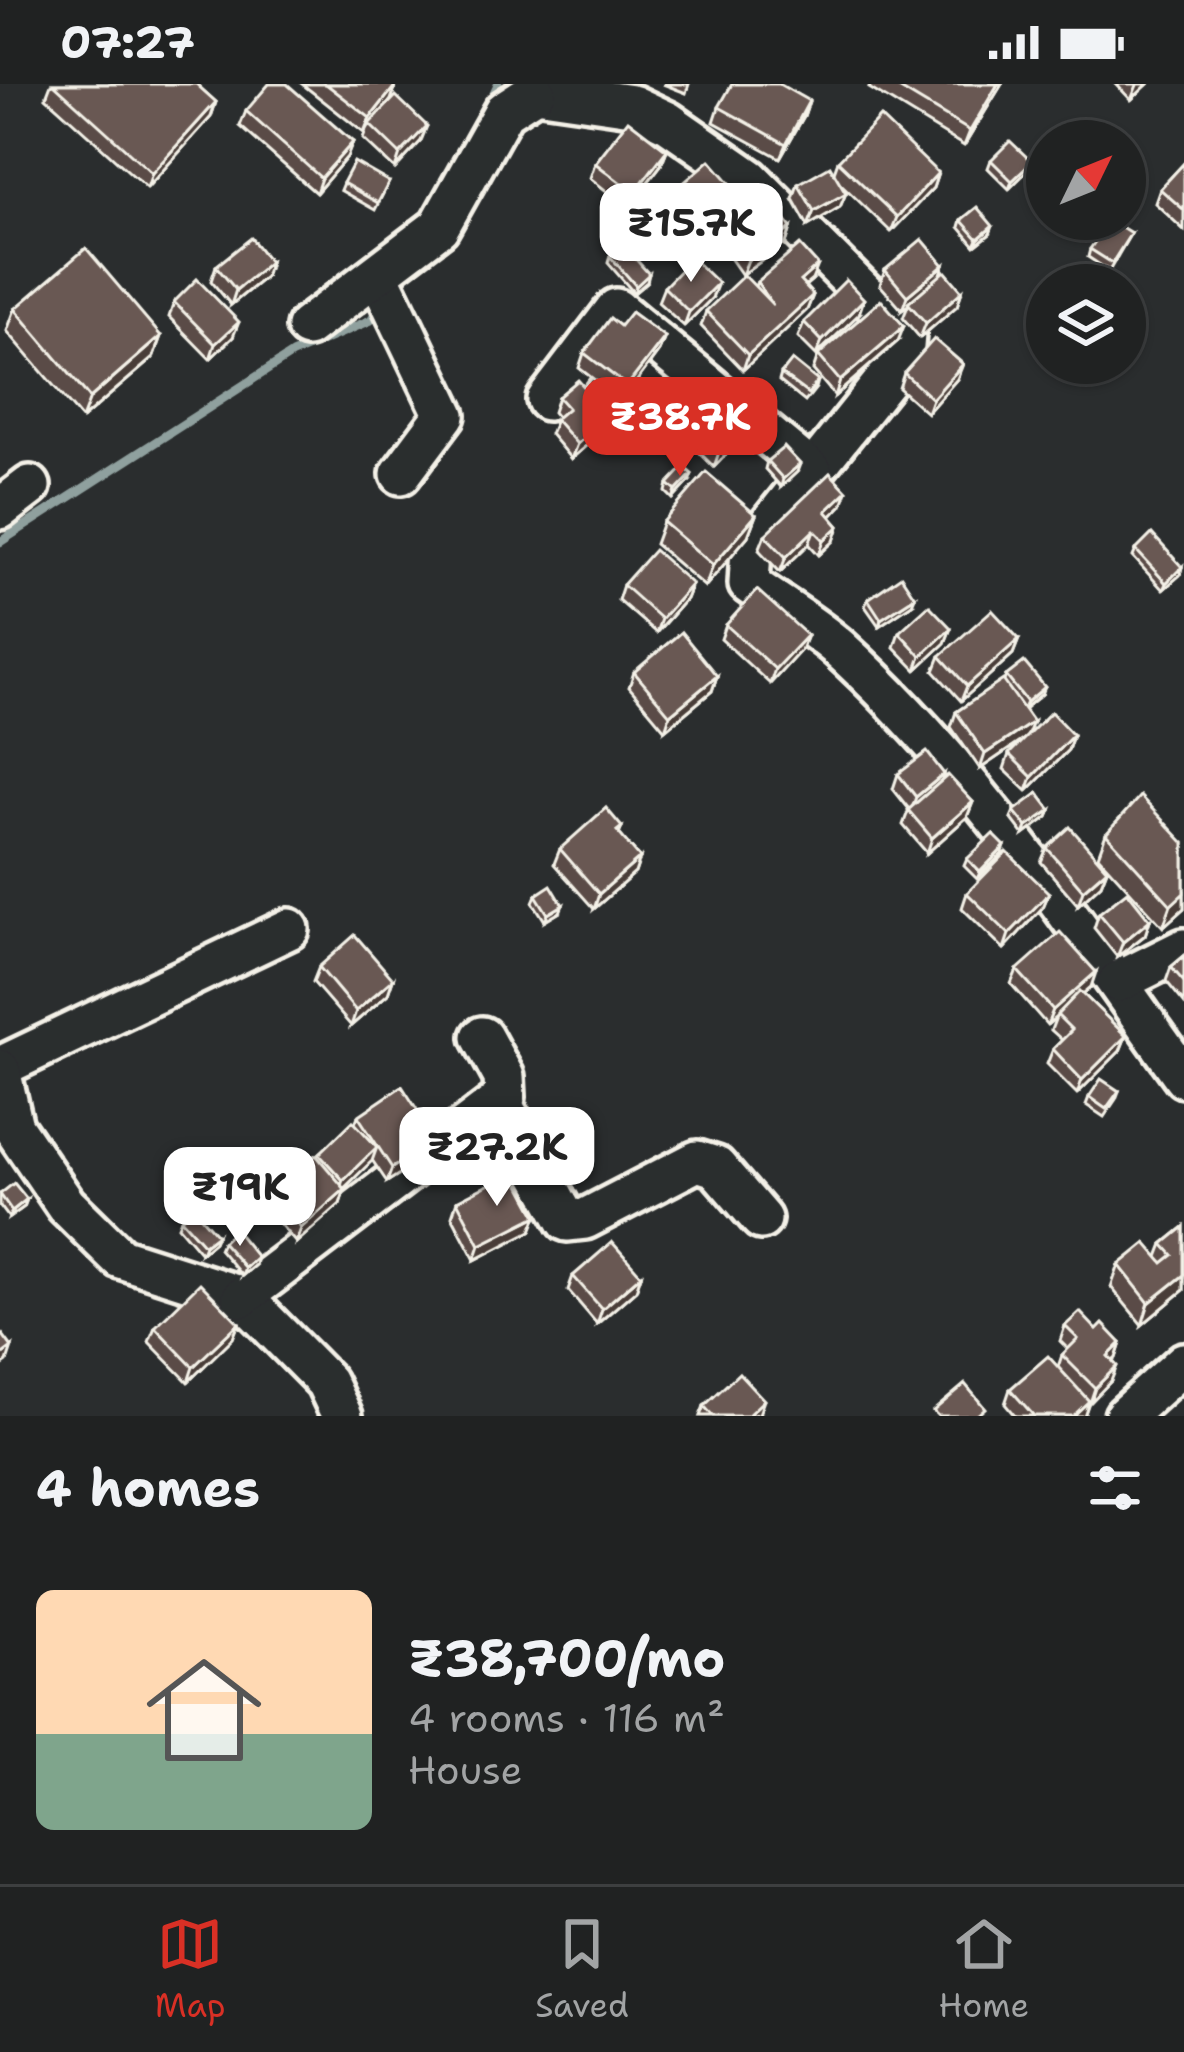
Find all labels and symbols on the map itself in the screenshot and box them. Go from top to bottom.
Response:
north arrow [1026,120,1146,240]
pin: ₹15.7K [593,183,789,285]
pin: ₹38.7K [582,377,778,479]
pin: ₹27.2K [399,1107,595,1209]
pin: ₹19K [169,1147,311,1249]

